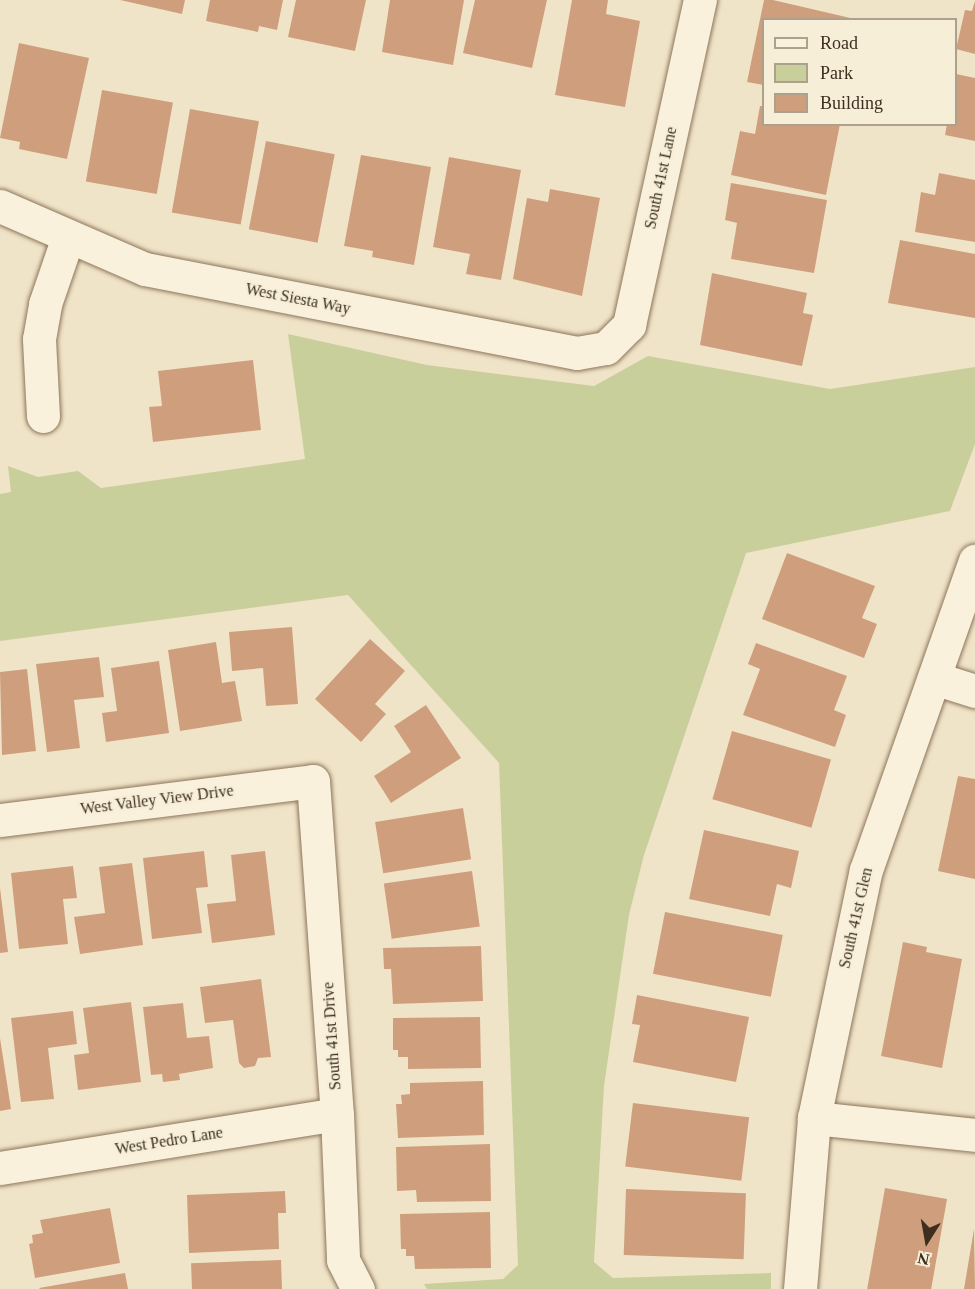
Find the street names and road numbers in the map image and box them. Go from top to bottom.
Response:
street label: South 41st Lane [641,125,681,231]
street label: West Siesta Way [244,279,352,319]
street label: West Valley View Drive [79,781,235,819]
street label: South 41st Glen [835,866,877,970]
street label: South 41st Drive [319,981,345,1091]
street label: West Pedro Lane [114,1123,224,1159]

